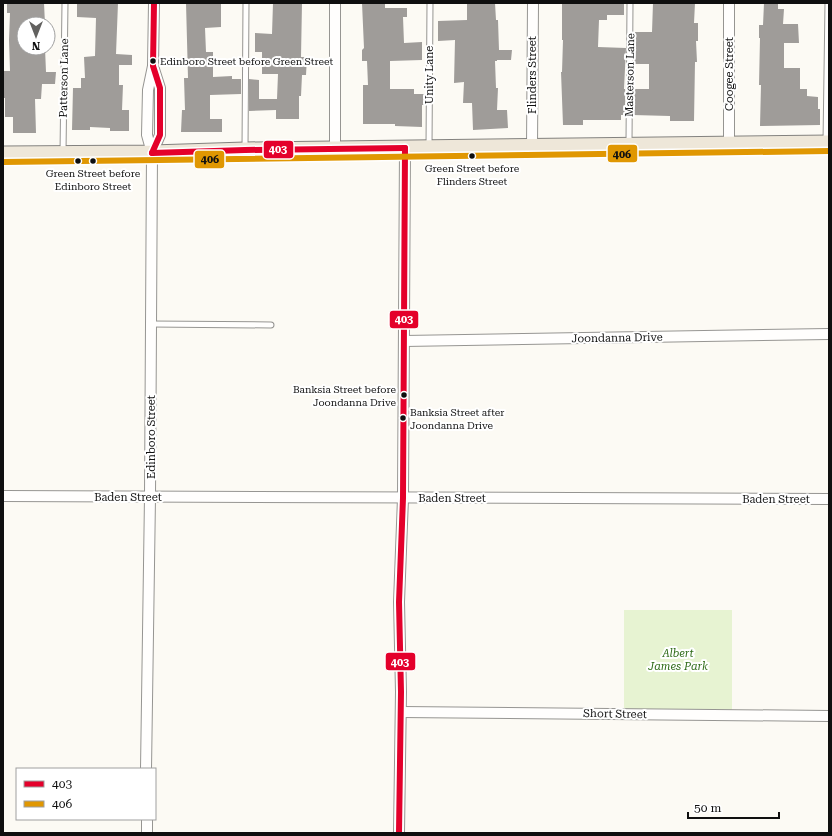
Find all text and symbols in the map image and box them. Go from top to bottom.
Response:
north arrow [16,16,56,56]
street label: Masterson Lane [623,33,637,117]
street label: Flinders Street [526,36,539,114]
street label: Coogee Street [723,37,736,111]
street label: Patterson Lane [57,38,71,118]
text: N [31,39,40,52]
street label: Unity Lane [423,46,436,104]
marker: Edinboro Street before Green Street [148,56,158,66]
place label: Edinboro Street before Green Street [160,56,334,67]
line badge: 403 [263,140,294,159]
text: 403 [269,143,287,156]
line badge: 406 [607,144,638,163]
text: 406 [613,148,631,161]
line badge: 406 [194,150,225,169]
marker: Green Street before Flinders Street [467,151,477,161]
text: 406 [201,153,219,166]
unlabelled marker [73,156,83,166]
marker: Green Street before Edinboro Street [88,156,98,166]
place label: Green Street before Flinders Street [425,163,520,187]
place label: Green Street before Edinboro Street [46,168,141,192]
line badge: 403 [389,310,419,329]
text: 403 [395,313,413,326]
street label: Joondanna Drive [571,331,663,345]
place label: Banksia Street before Joondanna Drive [293,384,397,408]
marker: Banksia Street before Joondanna Drive [399,390,409,400]
street label: Edinboro Street [145,395,158,479]
place label: Banksia Street after Joondanna Drive [410,407,504,431]
marker: Banksia Street after Joondanna Drive [398,413,408,423]
street label: Baden Street [94,491,162,504]
street label: Baden Street [418,492,486,505]
street label: Baden Street [742,493,810,506]
park label: Albert James Park [647,647,708,673]
line badge: 403 [385,652,416,671]
text: 403 [391,656,409,669]
street label: Short Street [583,707,647,721]
legend [16,768,156,820]
text: 403 [52,777,72,791]
scale bar [688,794,779,820]
text: 406 [52,797,72,811]
text: 50 m [694,801,721,815]

